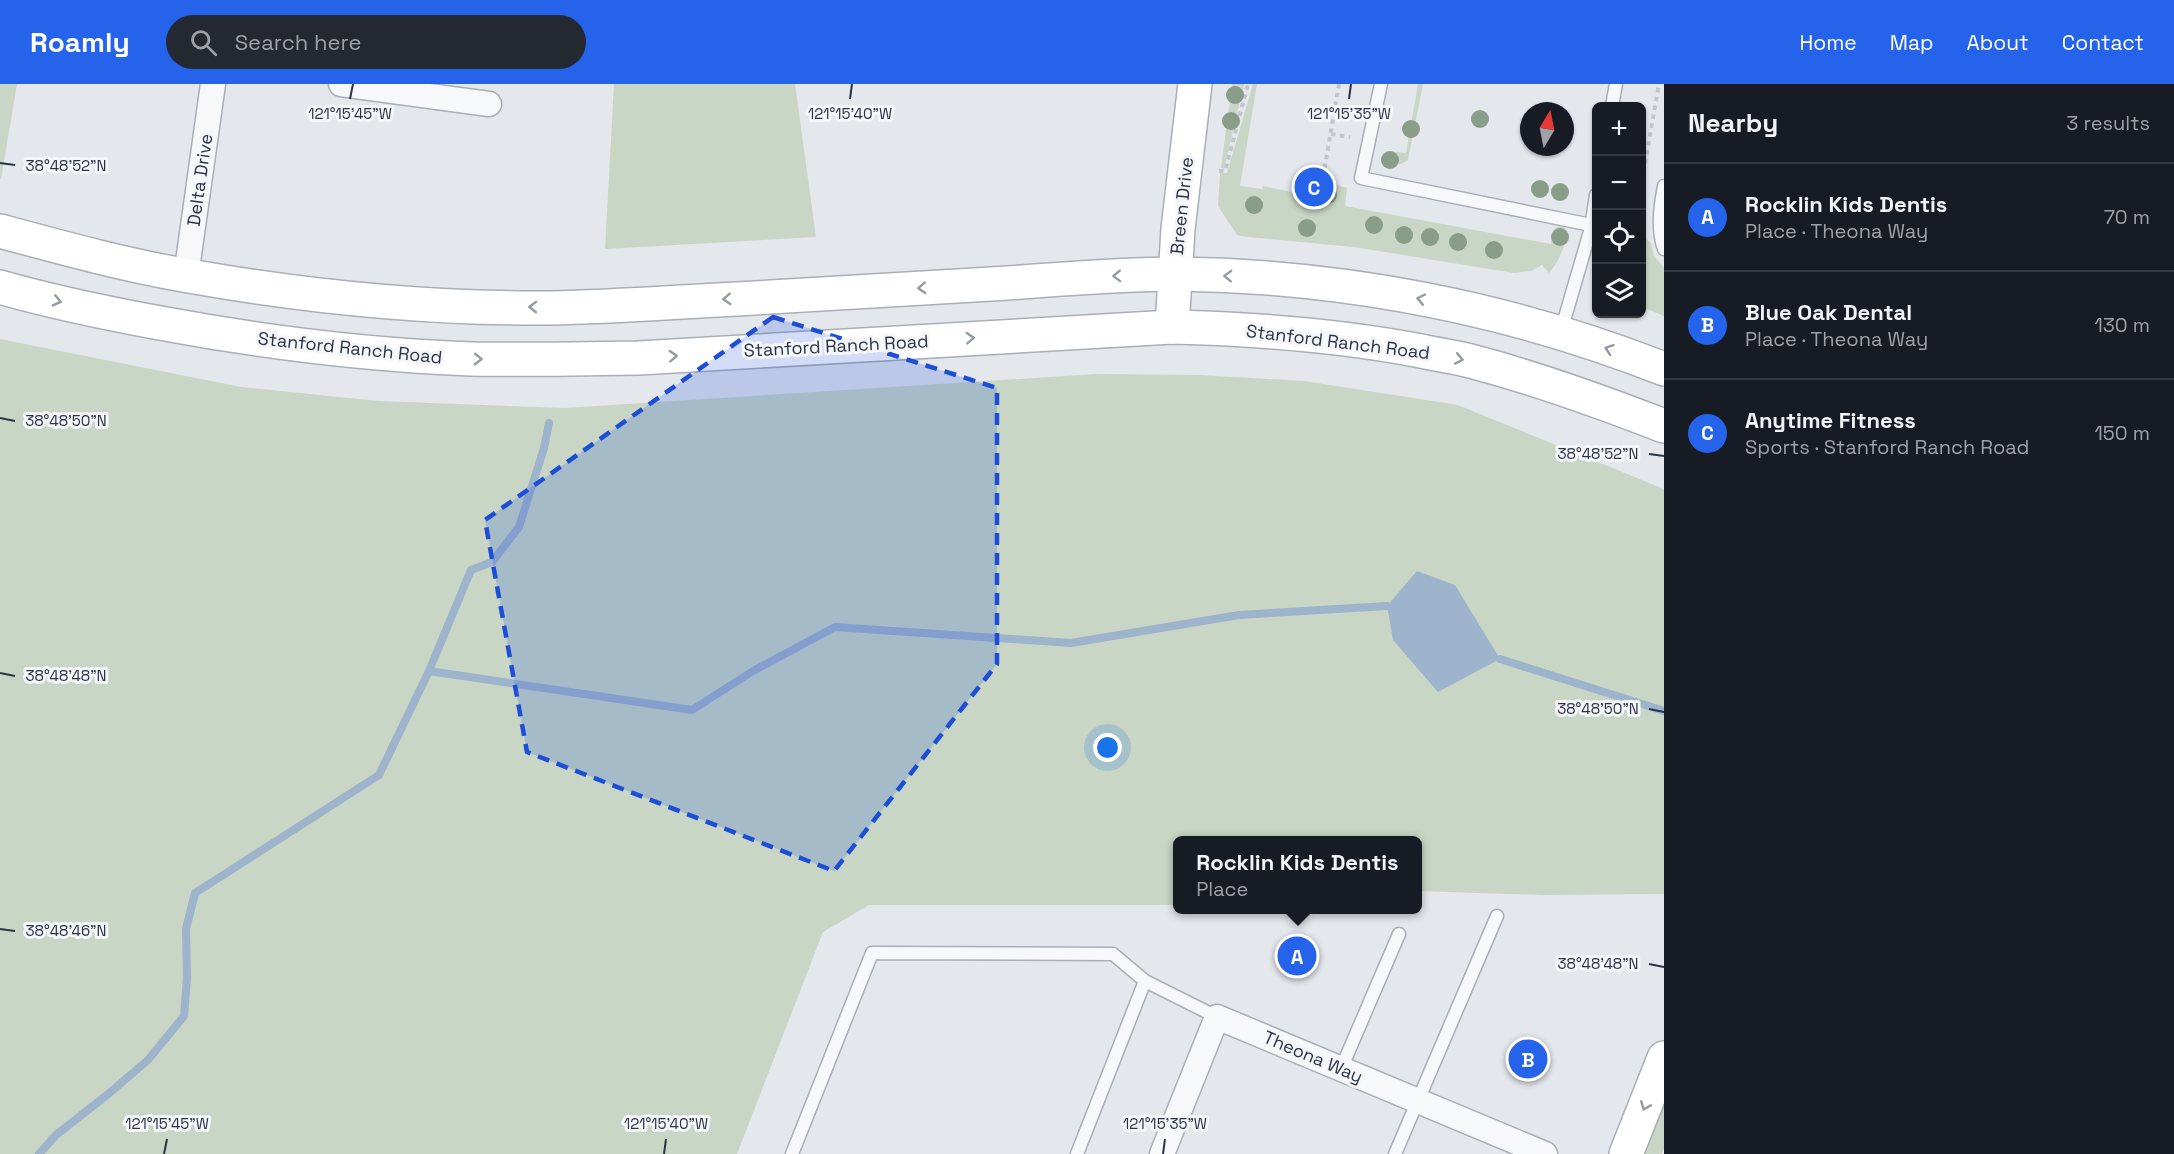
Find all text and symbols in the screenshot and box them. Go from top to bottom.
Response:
search box [166,15,586,69]
text: Roamly [30,24,130,60]
icon: search [187,26,220,59]
text: Search here [235,28,361,56]
text: Home [1799,29,1857,56]
text: Map [1890,29,1934,56]
text: About [1967,29,2029,56]
text: Contact [2062,29,2144,56]
north arrow [1520,102,1574,156]
map controls [1592,102,1646,318]
button: + [1592,102,1646,156]
text: 121°15'45"W [308,104,392,123]
text: 121°15'40"W [808,104,892,123]
text: 121°15'35"W [1307,104,1391,123]
text: Nearby [1688,106,1778,140]
text: 3 results [2066,110,2150,136]
street label: Delta Drive [182,132,217,228]
text: 38°48'52"N [26,156,106,175]
street label: Breen Drive [1165,156,1198,256]
button: − [1592,156,1646,210]
pin: C [1294,164,1334,210]
text: Rocklin Kids Dentis [1745,190,1947,218]
text: A [1701,204,1714,230]
text: 70 m [2104,204,2150,230]
button: locate [1592,210,1646,264]
text: Place · Theona Way [1745,218,1928,244]
button: layers [1592,264,1646,318]
one-way arrow [1112,270,1121,283]
one-way arrow [1223,270,1232,283]
one-way arrow [918,281,927,294]
one-way arrow [723,293,732,306]
one-way arrow [1416,293,1426,306]
one-way arrow [51,294,61,307]
text: Blue Oak Dental [1745,298,1912,326]
one-way arrow [528,301,537,313]
text: B [1701,312,1714,338]
text: 130 m [2094,312,2150,338]
street label: Stanford Ranch Road [1245,319,1431,364]
street label: Stanford Ranch Road [257,326,443,369]
text: Place · Theona Way [1745,326,1928,352]
street label: Stanford Ranch Road [743,329,929,362]
one-way arrow [966,332,975,345]
one-way arrow [1604,344,1615,357]
one-way arrow [668,350,677,363]
one-way arrow [474,352,483,365]
one-way arrow [1454,352,1464,365]
text: Anytime Fitness [1745,406,1916,434]
text: 38°48'50"N [25,411,107,430]
text: C [1701,420,1714,446]
text: 150 m [2095,420,2150,446]
text: Sports · Stanford Ranch Road [1745,434,2029,460]
text: 38°48'52"N [1558,444,1638,463]
text: 38°48'48"N [25,666,107,685]
text: 38°48'50"N [1557,699,1639,718]
your location [1093,733,1122,762]
popup [1173,836,1422,914]
text: Rocklin Kids Dentis [1196,848,1399,876]
text: Place [1196,876,1248,902]
text: 38°48'46"N [26,921,106,940]
pin: A [1278,934,1316,978]
text: 38°48'48"N [1557,954,1639,973]
street label: Theona Way [1260,1025,1366,1088]
pin: B [1508,1036,1547,1082]
one-way arrow [1640,1100,1652,1111]
text: 121°15'45"W [125,1114,209,1133]
text: 121°15'40"W [624,1114,708,1133]
text: 121°15'35"W [1123,1114,1207,1133]

